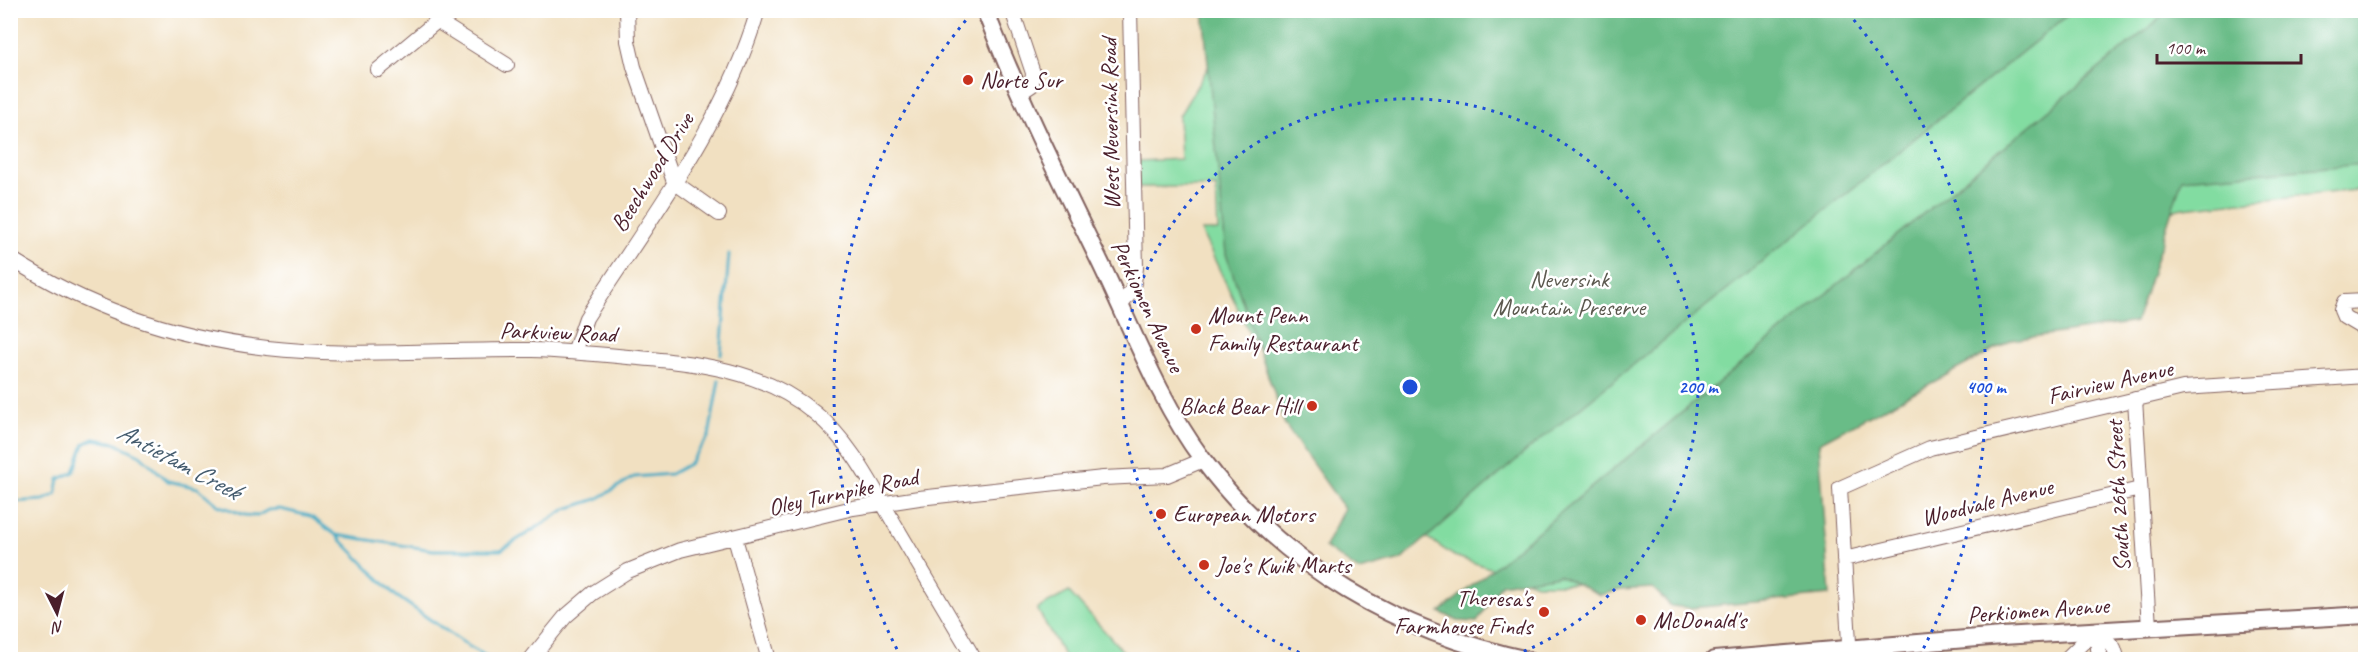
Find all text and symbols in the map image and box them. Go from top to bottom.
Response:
scale bar [2157,27,2301,65]
street label: West Neversink Road [1093,34,1126,210]
text: 100 m [2166,37,2207,59]
place label: Norte Sur [980,65,1065,95]
marker: Norte Sur [961,73,975,87]
street label: Beechwood Drive [604,105,702,237]
street label: Perkiomen Avenue [1104,235,1193,379]
park label: Neversink Mountain Preserve [1493,264,1647,322]
place label: Mount Penn Family Restaurant [1208,300,1360,358]
street label: Parkview Road [499,315,620,349]
marker: Mount Penn Family Restaurant [1189,322,1203,336]
street label: Fairview Avenue [2045,353,2178,411]
text: 200 m [1679,376,1719,398]
text: 400 m [1967,376,2007,398]
centre of rings [1400,377,1420,397]
place label: Black Bear Hill [1179,391,1304,421]
marker: Black Bear Hill [1305,399,1319,413]
water label: Antietam Creek [112,415,251,510]
street label: South 26th Street [2099,418,2137,572]
street label: Oley Turnpike Road [765,461,924,522]
street label: Woodvale Avenue [1918,471,2058,533]
place label: European Motors [1173,499,1316,529]
marker: European Motors [1154,507,1168,521]
place label: Joe's Kwik Marts [1215,550,1353,580]
marker: Joe's Kwik Marts [1197,558,1211,572]
north arrow [27,583,87,643]
place label: Theresa's Farmhouse Finds [1394,583,1535,641]
street label: Perkiomen Avenue [1966,590,2112,630]
marker: Theresa's Farmhouse Finds [1537,605,1551,619]
place label: McDonald's [1653,605,1749,635]
marker: McDonald's [1634,613,1648,627]
text: N [49,616,64,638]

